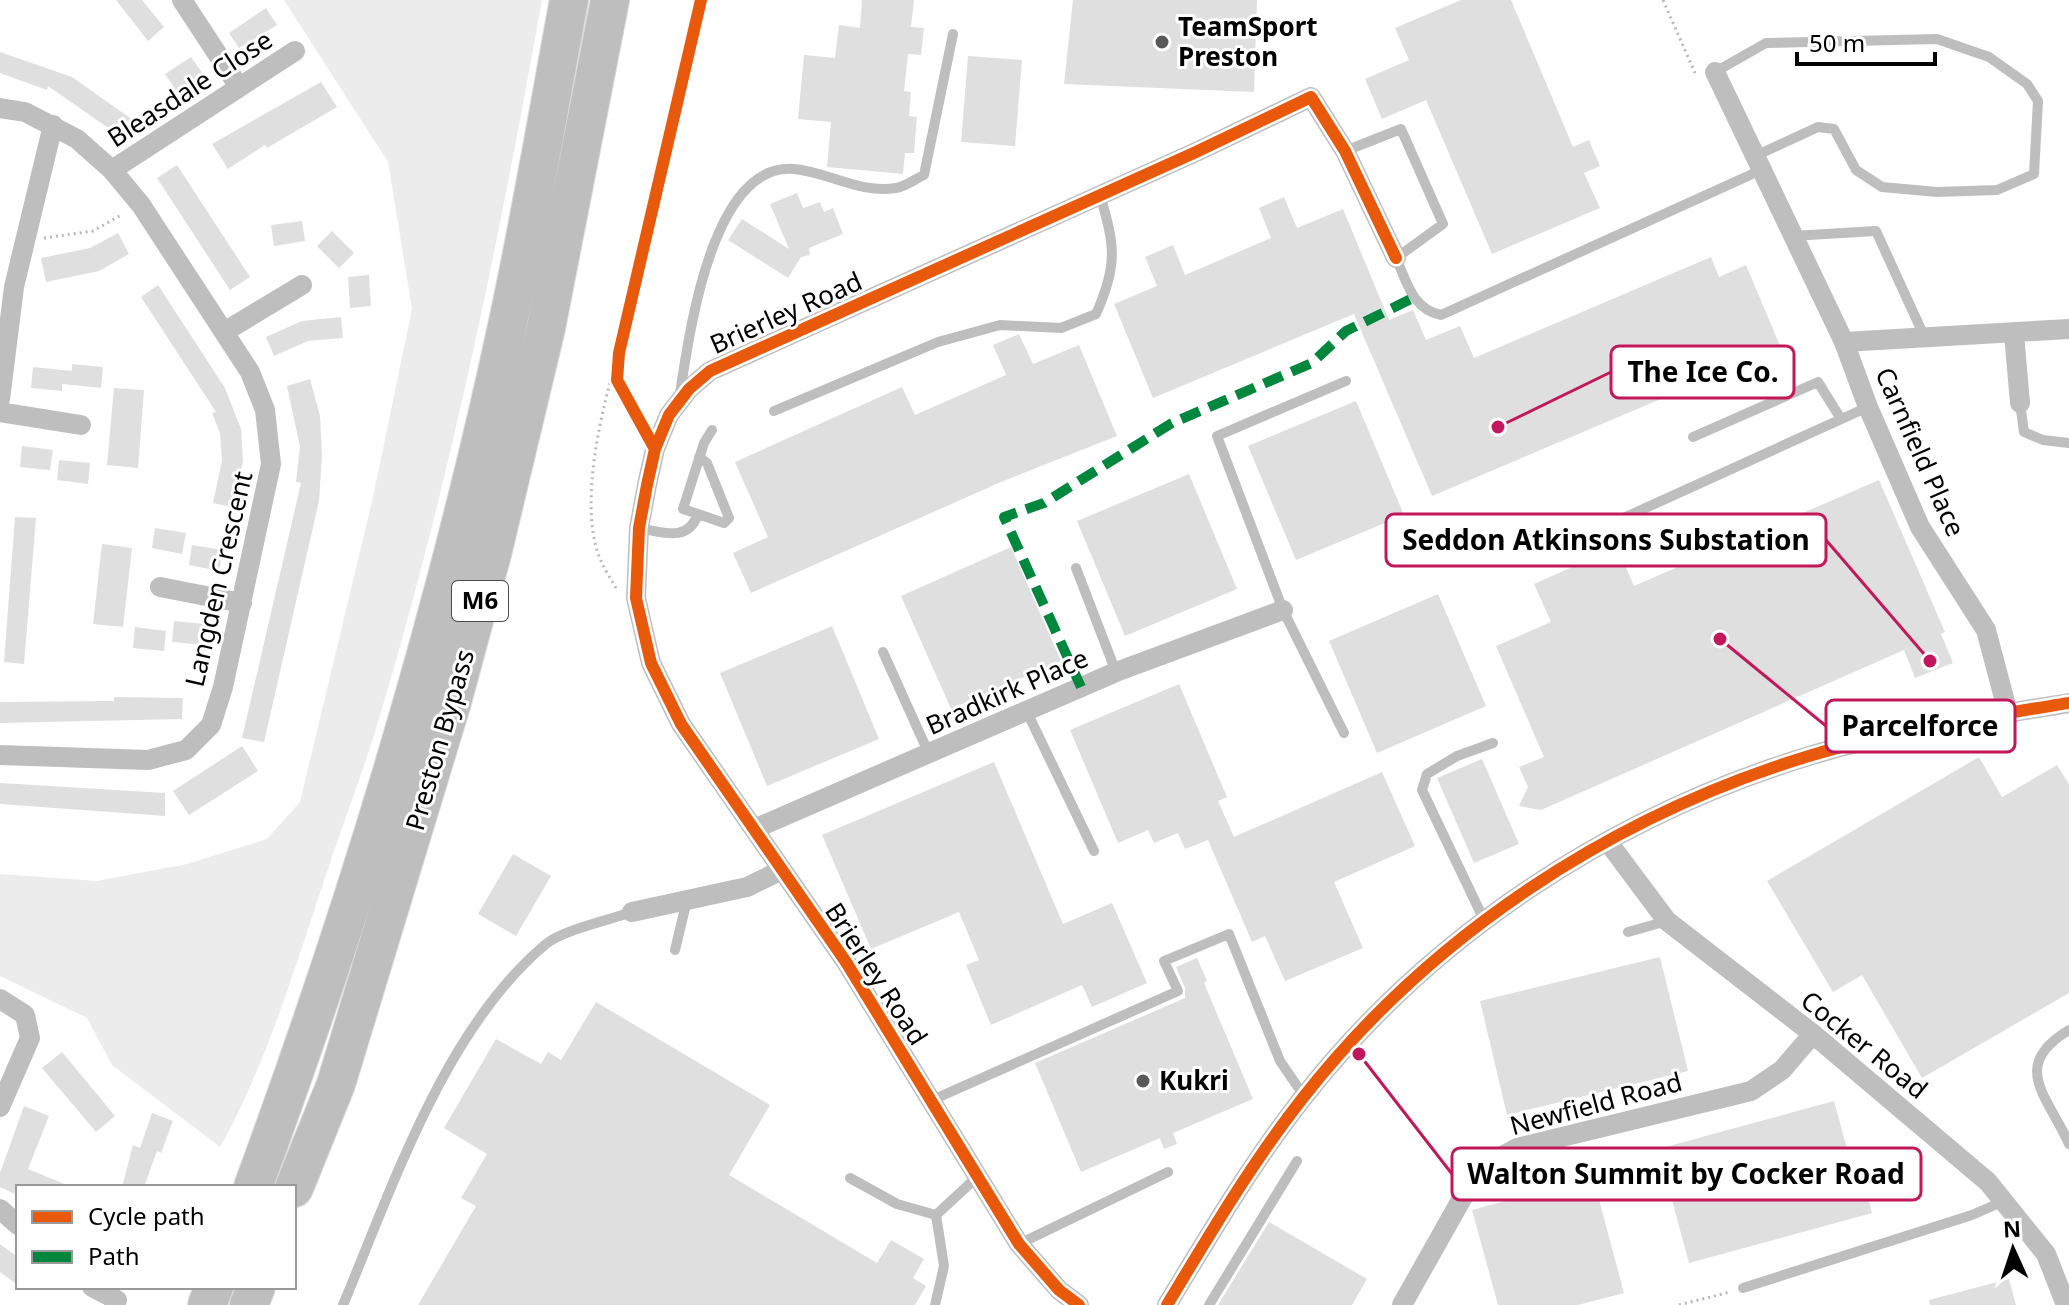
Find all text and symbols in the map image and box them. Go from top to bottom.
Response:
place label: TeamSport Preston [1178,8,1318,74]
scale bar [1797,16,1935,66]
street label: Bleasdale Close [100,21,279,155]
text: 50 m [1809,26,1865,59]
marker: TeamSport Preston [1153,33,1171,51]
street label: Brierley Road [704,262,867,362]
callout: The Ice Co. [1611,346,1794,398]
text: The Ice Co. [1627,352,1779,390]
street label: Carnfield Place [1868,361,1974,542]
street label: Langden Crescent [176,467,260,690]
callout: Seddon Atkinsons Substation [1386,514,1826,566]
text: Seddon Atkinsons Substation [1402,520,1810,558]
road number: M6 [452,581,508,621]
street label: Bradkirk Place [920,639,1093,743]
street label: Preston Bypass [396,645,482,834]
callout: Parcelforce [1826,700,2015,752]
text: Parcelforce [1841,706,1999,744]
street label: Brierley Road [817,895,936,1052]
street label: Cocker Road [1794,982,1935,1106]
place label: Kukri [1159,1062,1229,1098]
street label: Newfield Road [1506,1063,1686,1143]
marker: Kukri [1134,1072,1152,1090]
callout: Walton Summit by Cocker Road [1452,1148,1921,1200]
text: Walton Summit by Cocker Road [1467,1154,1905,1192]
legend [16,1185,296,1289]
text: Cycle path [88,1199,205,1232]
north arrow [1973,1209,2053,1289]
text: N [2002,1213,2022,1243]
text: Path [88,1239,139,1272]

